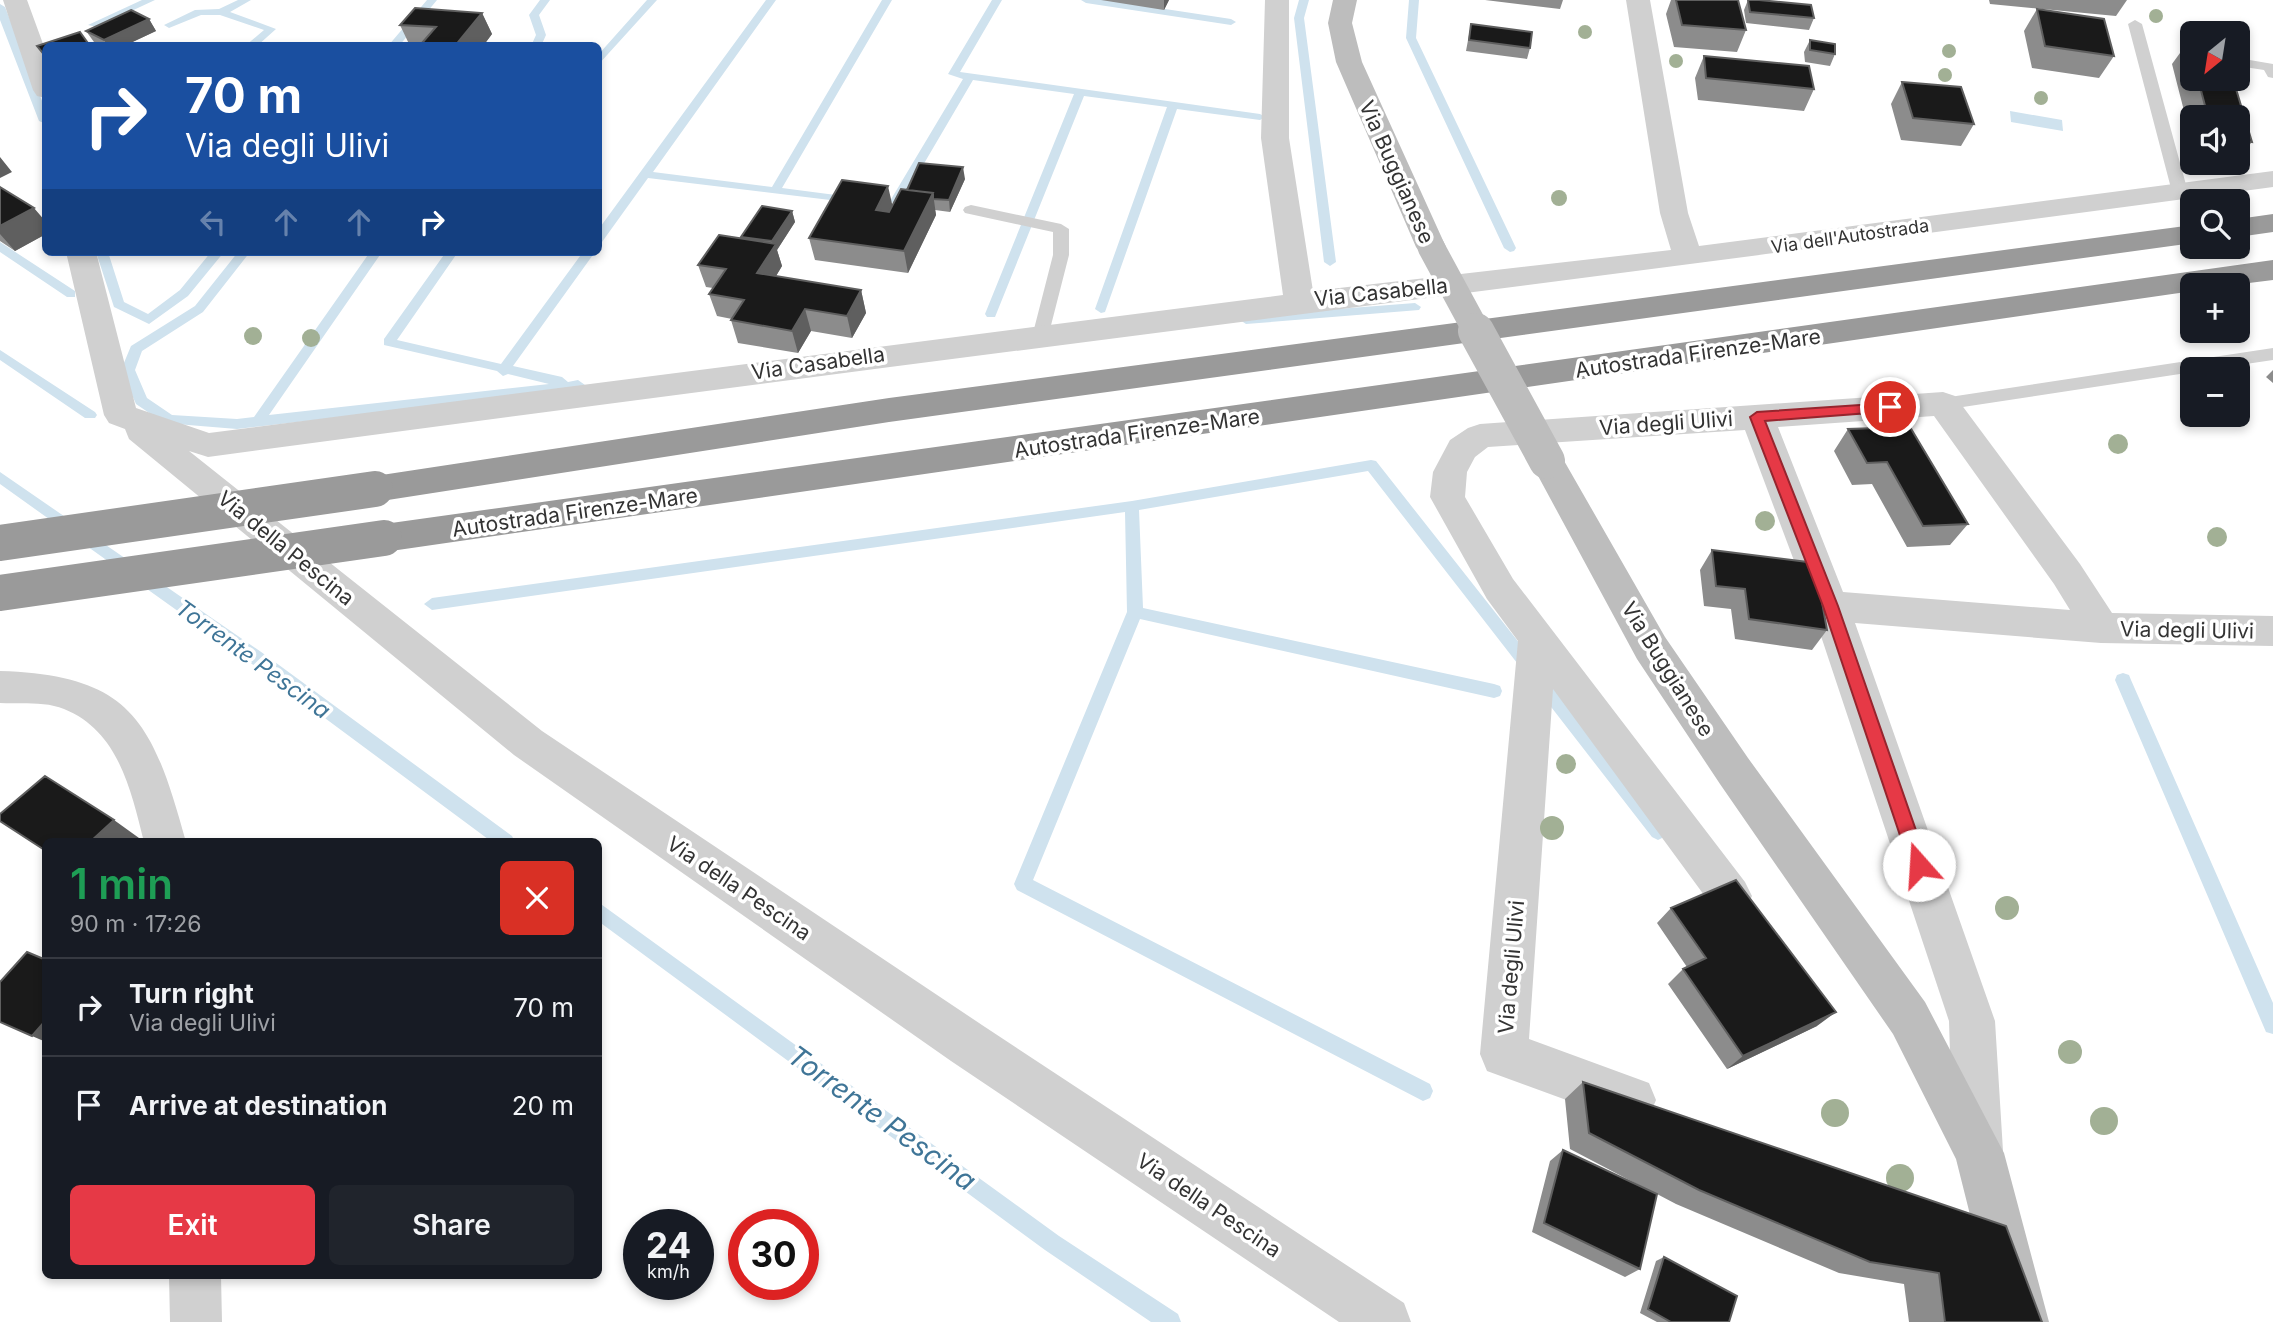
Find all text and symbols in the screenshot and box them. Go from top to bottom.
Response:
north arrow [2180,21,2250,91]
map controls [2180,21,2250,427]
text: 70 m [185,66,302,125]
icon: right [70,70,161,161]
street label: Via Buggianese [1354,97,1440,247]
button: sound [2180,105,2250,175]
text: Via degli Ulivi [185,126,389,165]
button: search [2180,189,2250,259]
icon: left [194,203,232,241]
icon: ahead [267,203,305,241]
icon: ahead [340,203,378,241]
icon: right [413,203,451,241]
street label: Via dell'Autostrada [1770,215,1930,257]
street label: Via Casabella [1313,273,1449,311]
button: + [2180,273,2250,343]
street label: Autostrada Firenze-Mare [1574,323,1822,383]
street label: Via Casabella [750,341,886,385]
button: − [2180,357,2250,427]
pin [1860,377,1920,437]
icon: arrive [1871,388,1909,426]
street label: Autostrada Firenze-Mare [1013,403,1261,463]
street label: Via degli Ulivi [1598,406,1734,440]
street label: Autostrada Firenze-Mare [451,482,699,542]
street label: Via della Pescina [213,485,359,611]
water label: Torrente Pescina [170,593,336,725]
street label: Via Buggianese [1617,597,1719,741]
street label: Via degli Ulivi [2120,616,2254,644]
position arrow [1882,828,1956,902]
street label: Via della Pescina [662,831,816,945]
text: 1 min [70,858,173,909]
button: close [500,861,574,935]
street label: Via degli Ulivi [1493,899,1529,1035]
text: 90 m · 17:26 [70,910,201,938]
text: Turn right [129,978,254,1009]
icon: right [70,988,108,1026]
text: 70 m [513,992,574,1023]
text: Via degli Ulivi [129,1009,276,1037]
water label: Torrente Pescina [781,1038,983,1198]
icon: arrive [70,1086,108,1124]
text: Arrive at destination [129,1090,388,1121]
text: 20 m [512,1090,574,1121]
street label: Via della Pescina [1132,1148,1286,1262]
button: Exit [70,1185,315,1265]
button: Share [329,1185,574,1265]
speed limit sign: 30 [728,1209,819,1300]
text: 24 [646,1224,691,1266]
text: km/h [647,1261,690,1282]

